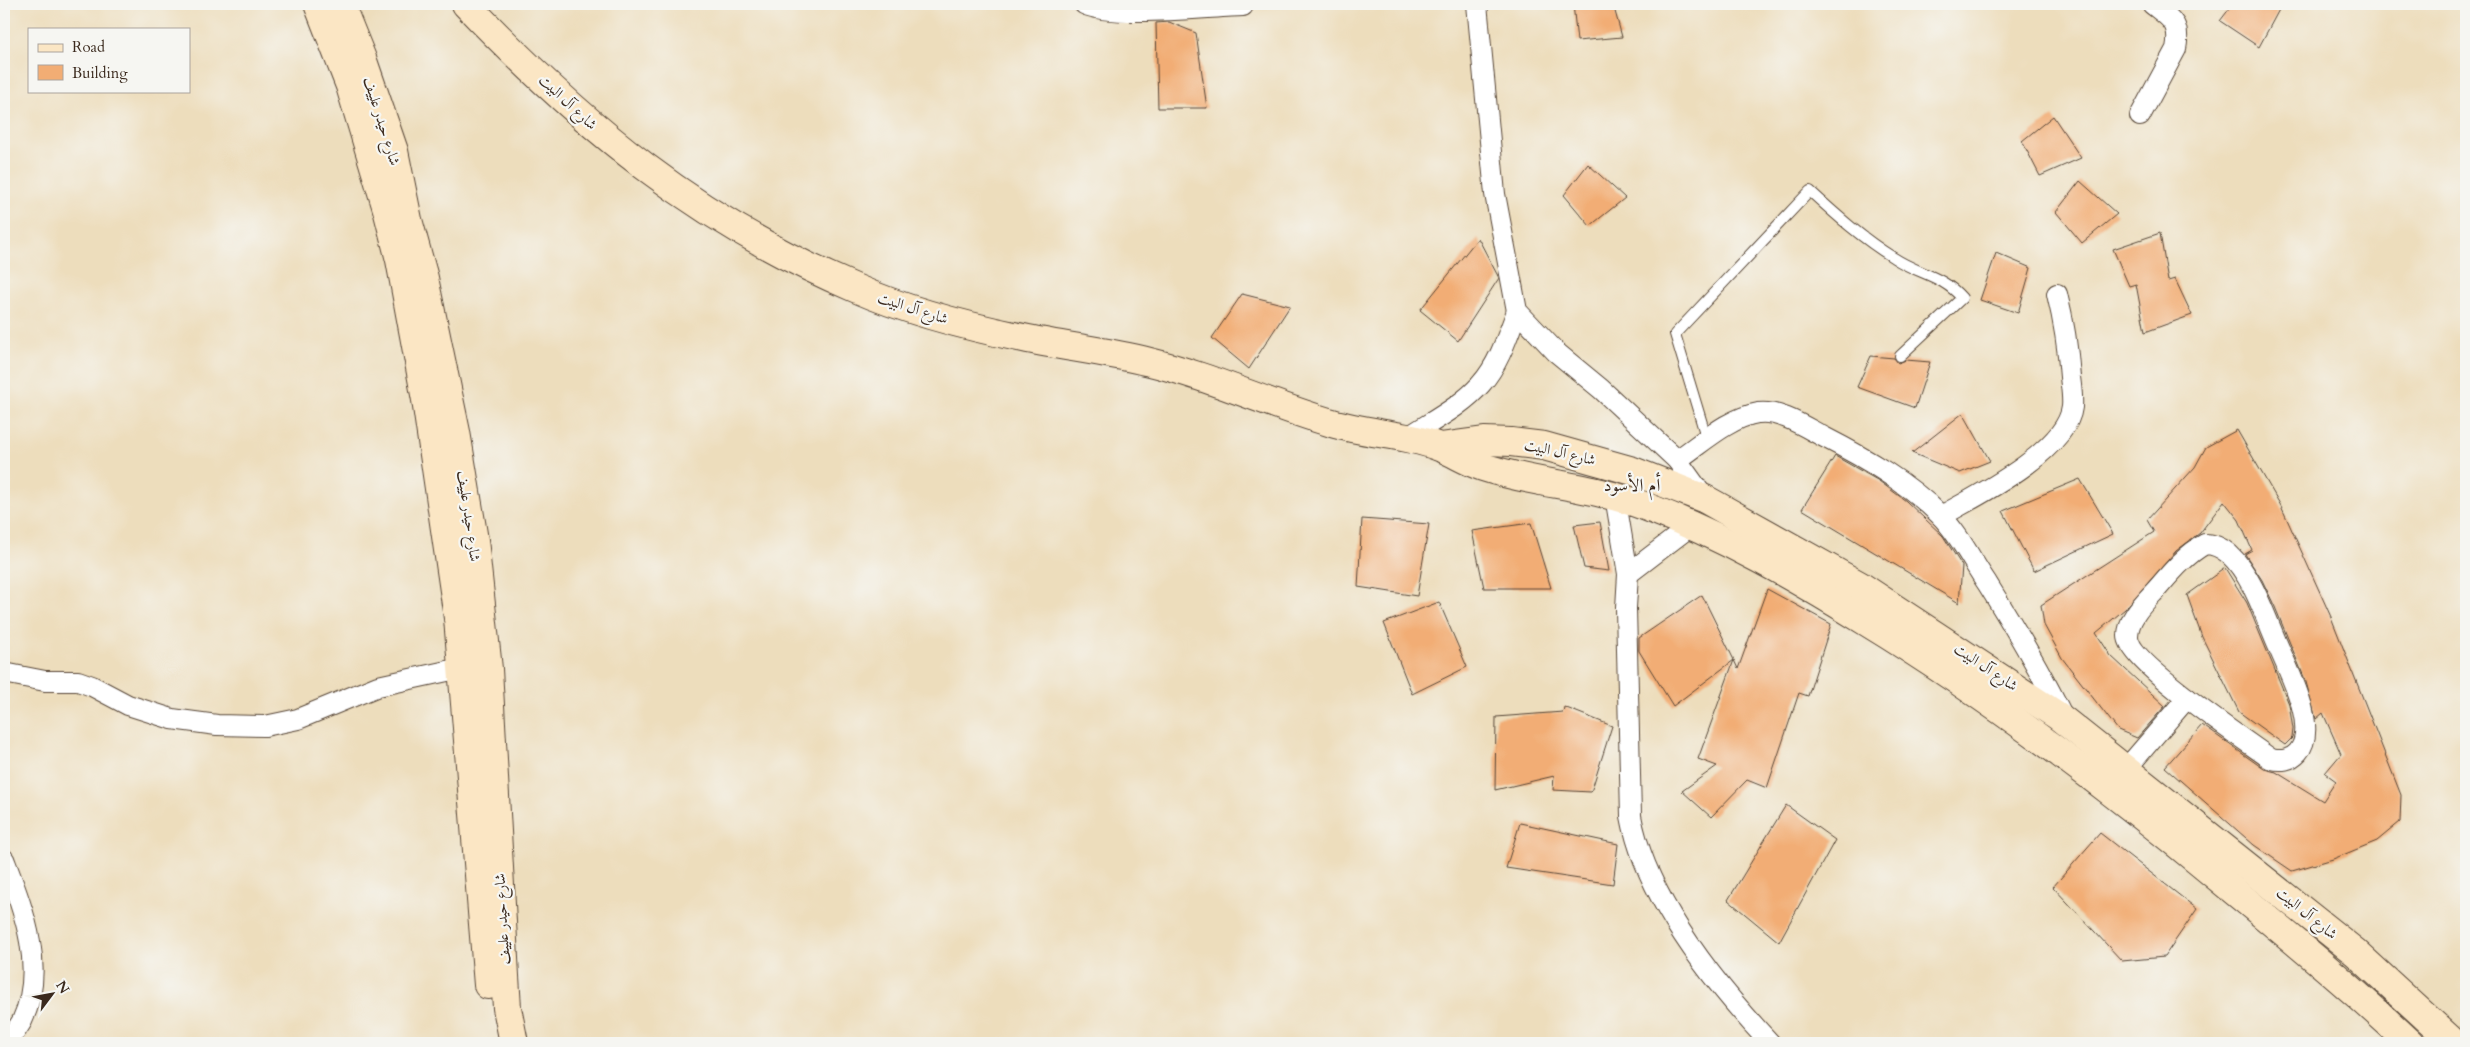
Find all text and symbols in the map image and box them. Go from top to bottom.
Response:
legend [28,28,190,92]
text: Road [72,37,105,57]
text: Building [72,63,128,83]
street label: شارع آل البيت [532,70,601,136]
street label: شارع حيدر علييف [356,74,405,169]
street label: شارع آل البيت [874,287,951,332]
street label: شارع آل البيت [1522,434,1598,473]
street label: شارع حيدر علييف [450,469,485,563]
district label: أم الأسود [1603,472,1661,501]
street label: شارع آل البيت [1949,638,2022,698]
street label: شارع حيدر علييف [490,872,517,965]
street label: شارع آل البيت [2271,882,2342,946]
north arrow [28,970,78,1020]
text: N [51,977,74,998]

